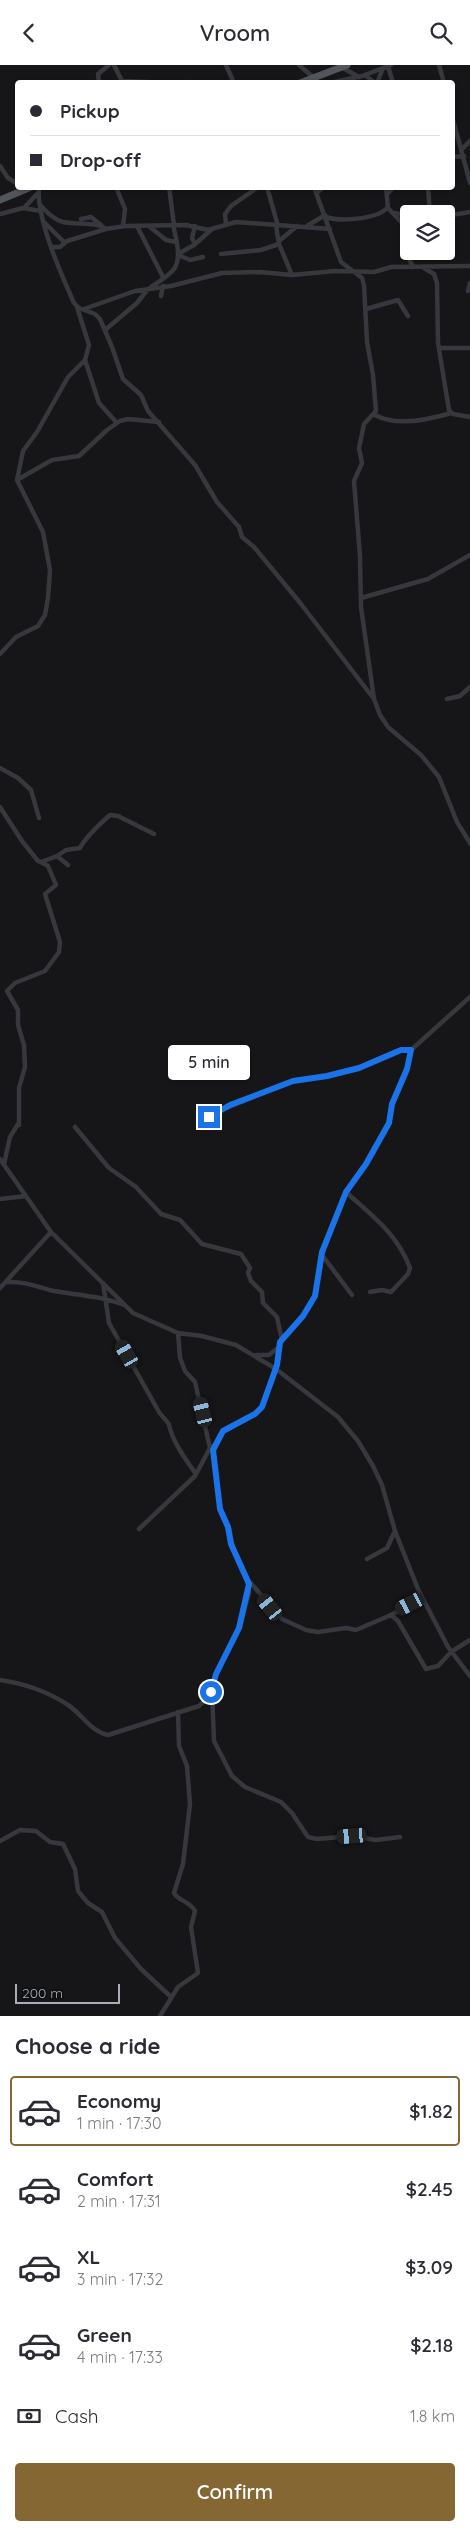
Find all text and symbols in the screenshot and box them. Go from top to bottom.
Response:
icon: back [15,19,43,47]
text: Vroom [200,19,270,47]
icon: search [427,19,455,47]
text: Pickup [60,99,120,123]
text: Drop-off [60,148,141,172]
map controls [400,205,455,260]
button: layers [400,205,455,260]
callout: 5 min [168,1045,250,1079]
text: 5 min [188,1052,230,1072]
route end [198,1106,220,1128]
car [113,1337,140,1371]
car [192,1396,213,1428]
car [254,1591,285,1623]
car [393,1591,426,1617]
route start [200,1681,222,1703]
car [336,1827,367,1845]
scale bar [15,1981,120,2004]
text: 200 m [22,1984,63,2002]
text: Choose a ride [15,2032,160,2060]
icon: car [17,2089,62,2134]
text: Economy [77,2089,161,2113]
text: $1.82 [409,2099,453,2123]
text: 1 min · 17:30 [77,2113,161,2133]
icon: car [17,2167,62,2212]
text: Comfort [77,2167,154,2191]
text: $2.45 [406,2177,453,2201]
text: 2 min · 17:31 [77,2191,161,2211]
icon: car [17,2245,62,2290]
text: XL [77,2245,100,2269]
text: $3.09 [405,2255,453,2279]
text: 3 min · 17:32 [77,2269,163,2289]
icon: car [17,2323,62,2368]
text: Green [77,2323,132,2347]
text: $2.18 [410,2333,453,2357]
text: 4 min · 17:33 [77,2347,163,2367]
icon: cash [15,2402,43,2430]
text: Cash [55,2404,99,2428]
text: 1.8 km [410,2406,455,2426]
button: Confirm [15,2463,455,2521]

